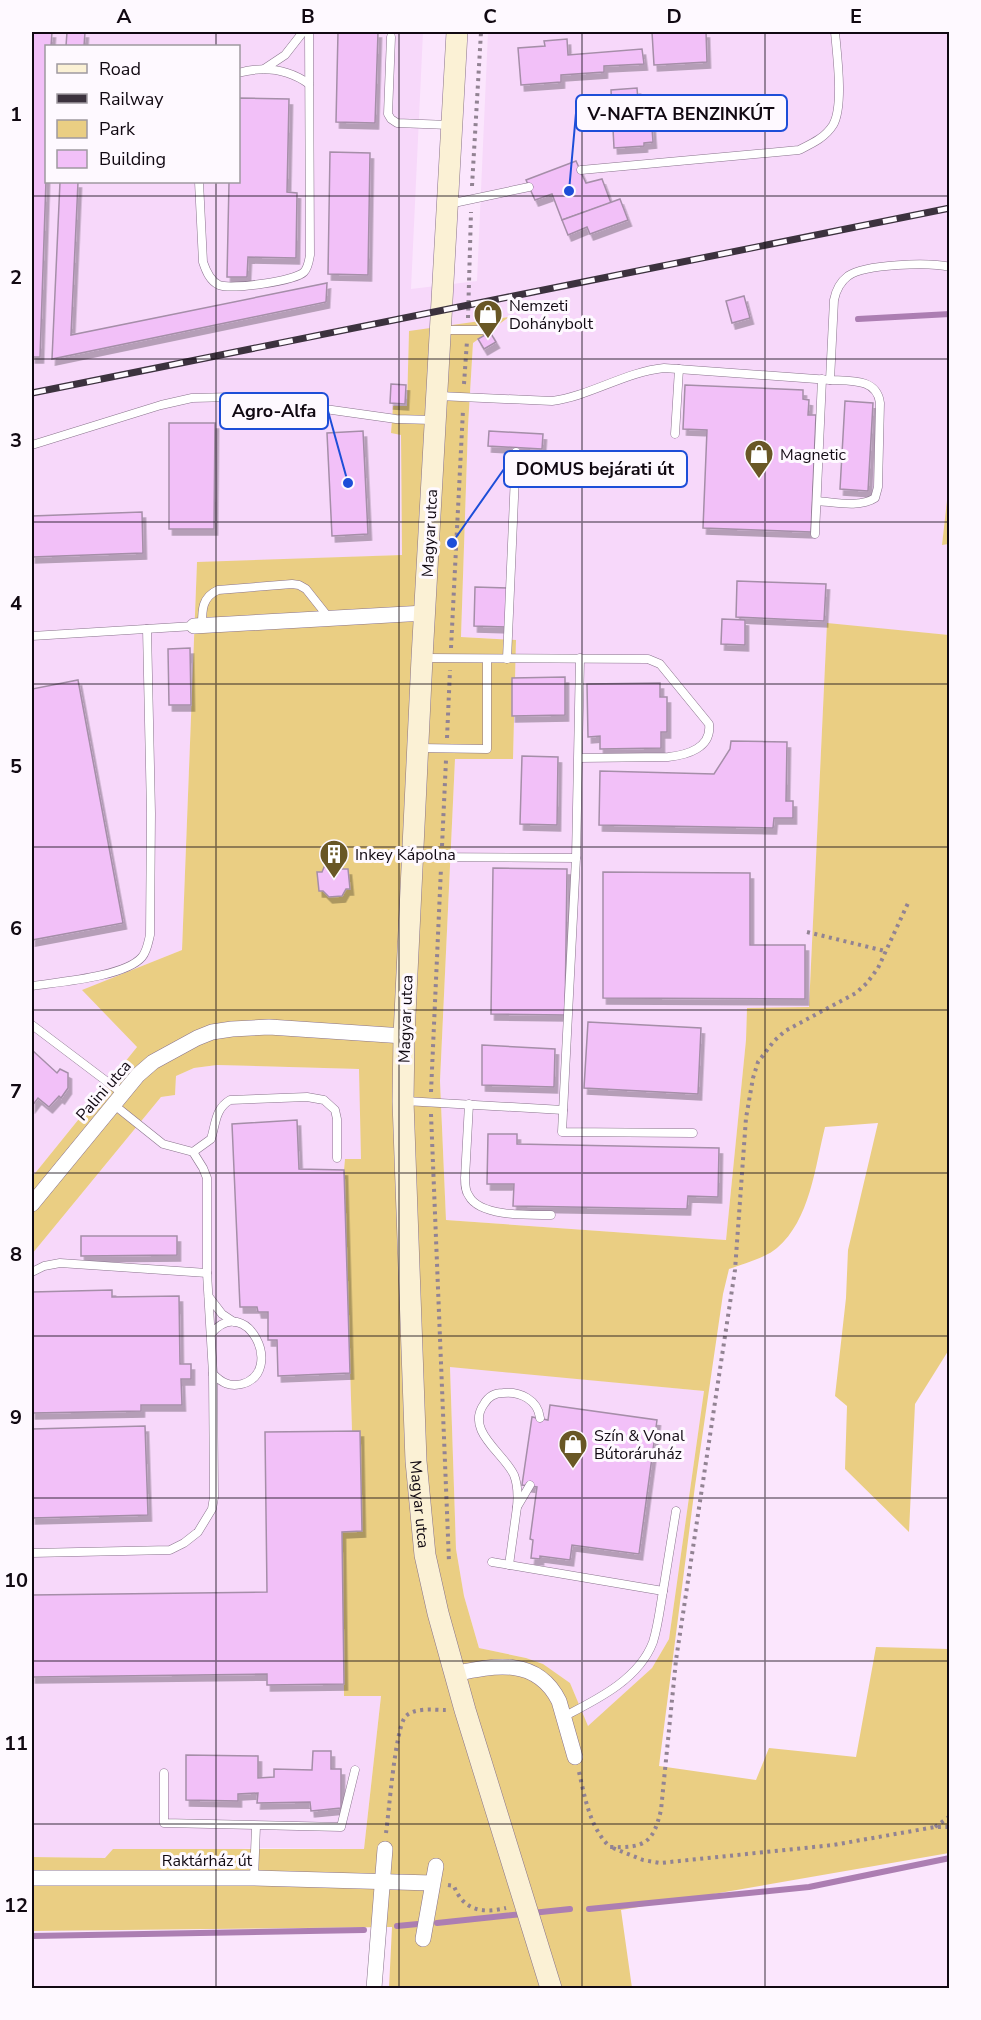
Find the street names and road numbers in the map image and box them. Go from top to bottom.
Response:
street label: Magyar utca [417,488,443,578]
street label: Magyar utca [393,975,419,1064]
street label: Palini utca [71,1056,136,1126]
street label: Magyar utca [404,1459,434,1549]
street label: Raktárház út [162,1850,253,1872]

